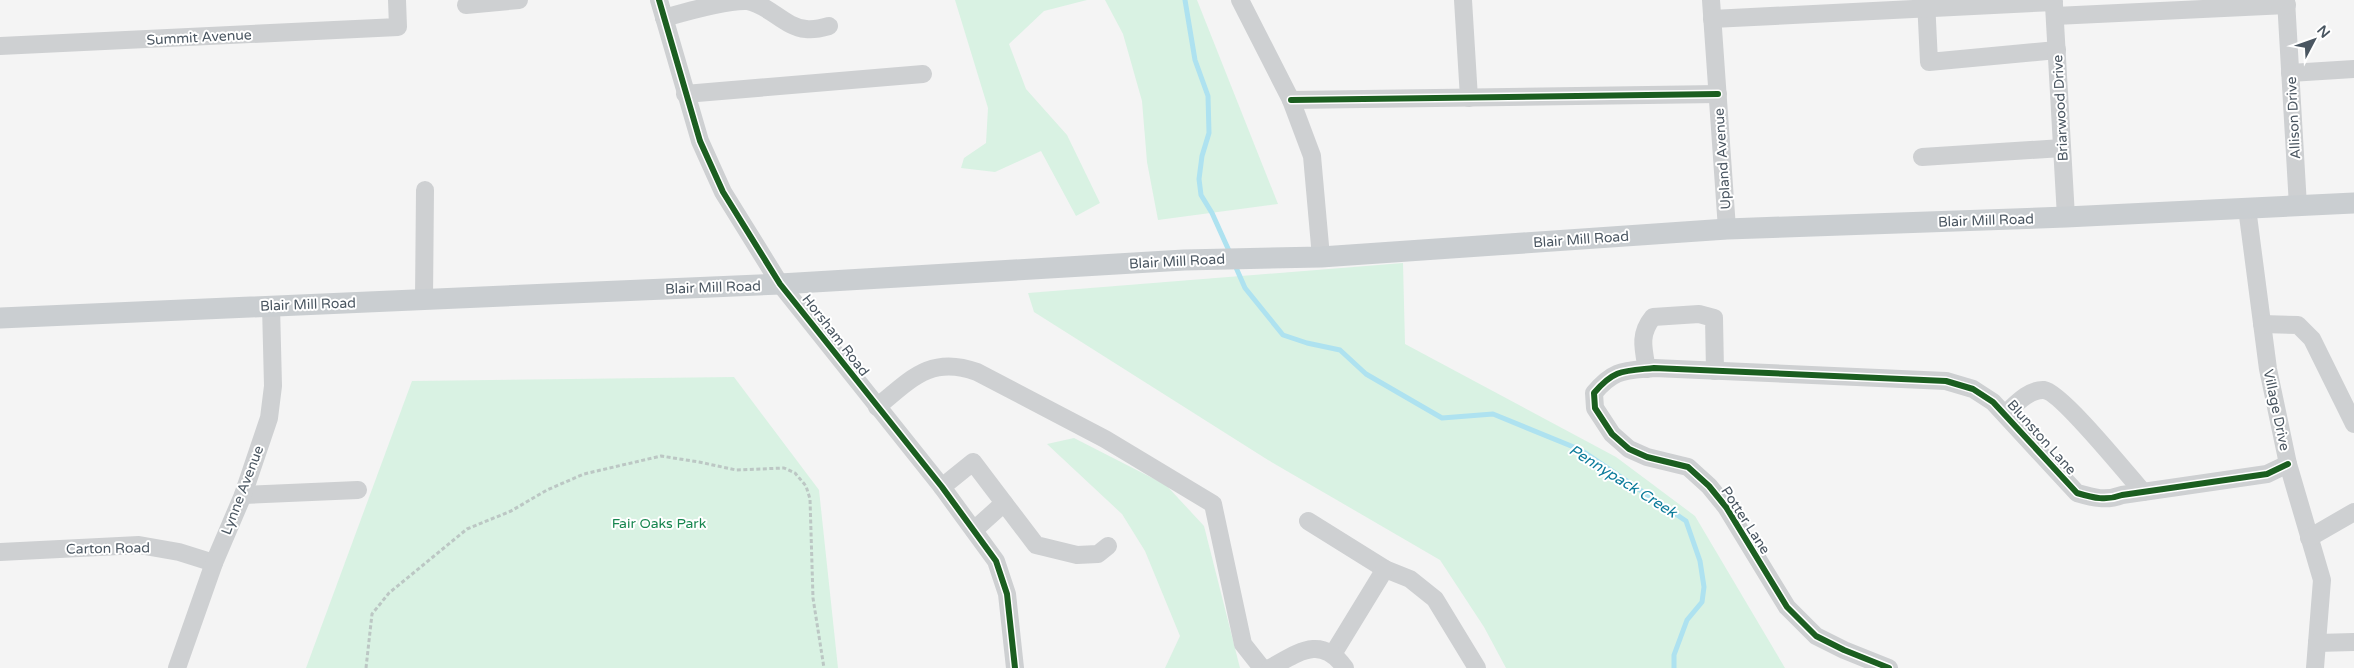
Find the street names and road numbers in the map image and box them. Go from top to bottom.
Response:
street label: Summit Avenue [146,26,252,49]
street label: Briarwood Drive [2049,54,2072,162]
street label: Allison Drive [2283,76,2304,160]
street label: Upland Avenue [1710,108,1735,210]
street label: Blair Mill Road [1938,210,2034,231]
street label: Blair Mill Road [1532,228,1630,251]
street label: Blair Mill Road [1129,250,1225,273]
street label: Blair Mill Road [665,277,761,298]
street label: Horsham Road [798,291,873,380]
street label: Blair Mill Road [260,294,356,315]
street label: Village Drive [2260,368,2293,452]
street label: Blunston Lane [2003,396,2080,478]
street label: Lynne Avenue [218,443,267,537]
street label: Potter Lane [1717,483,1774,557]
street label: Carton Road [66,539,150,558]

